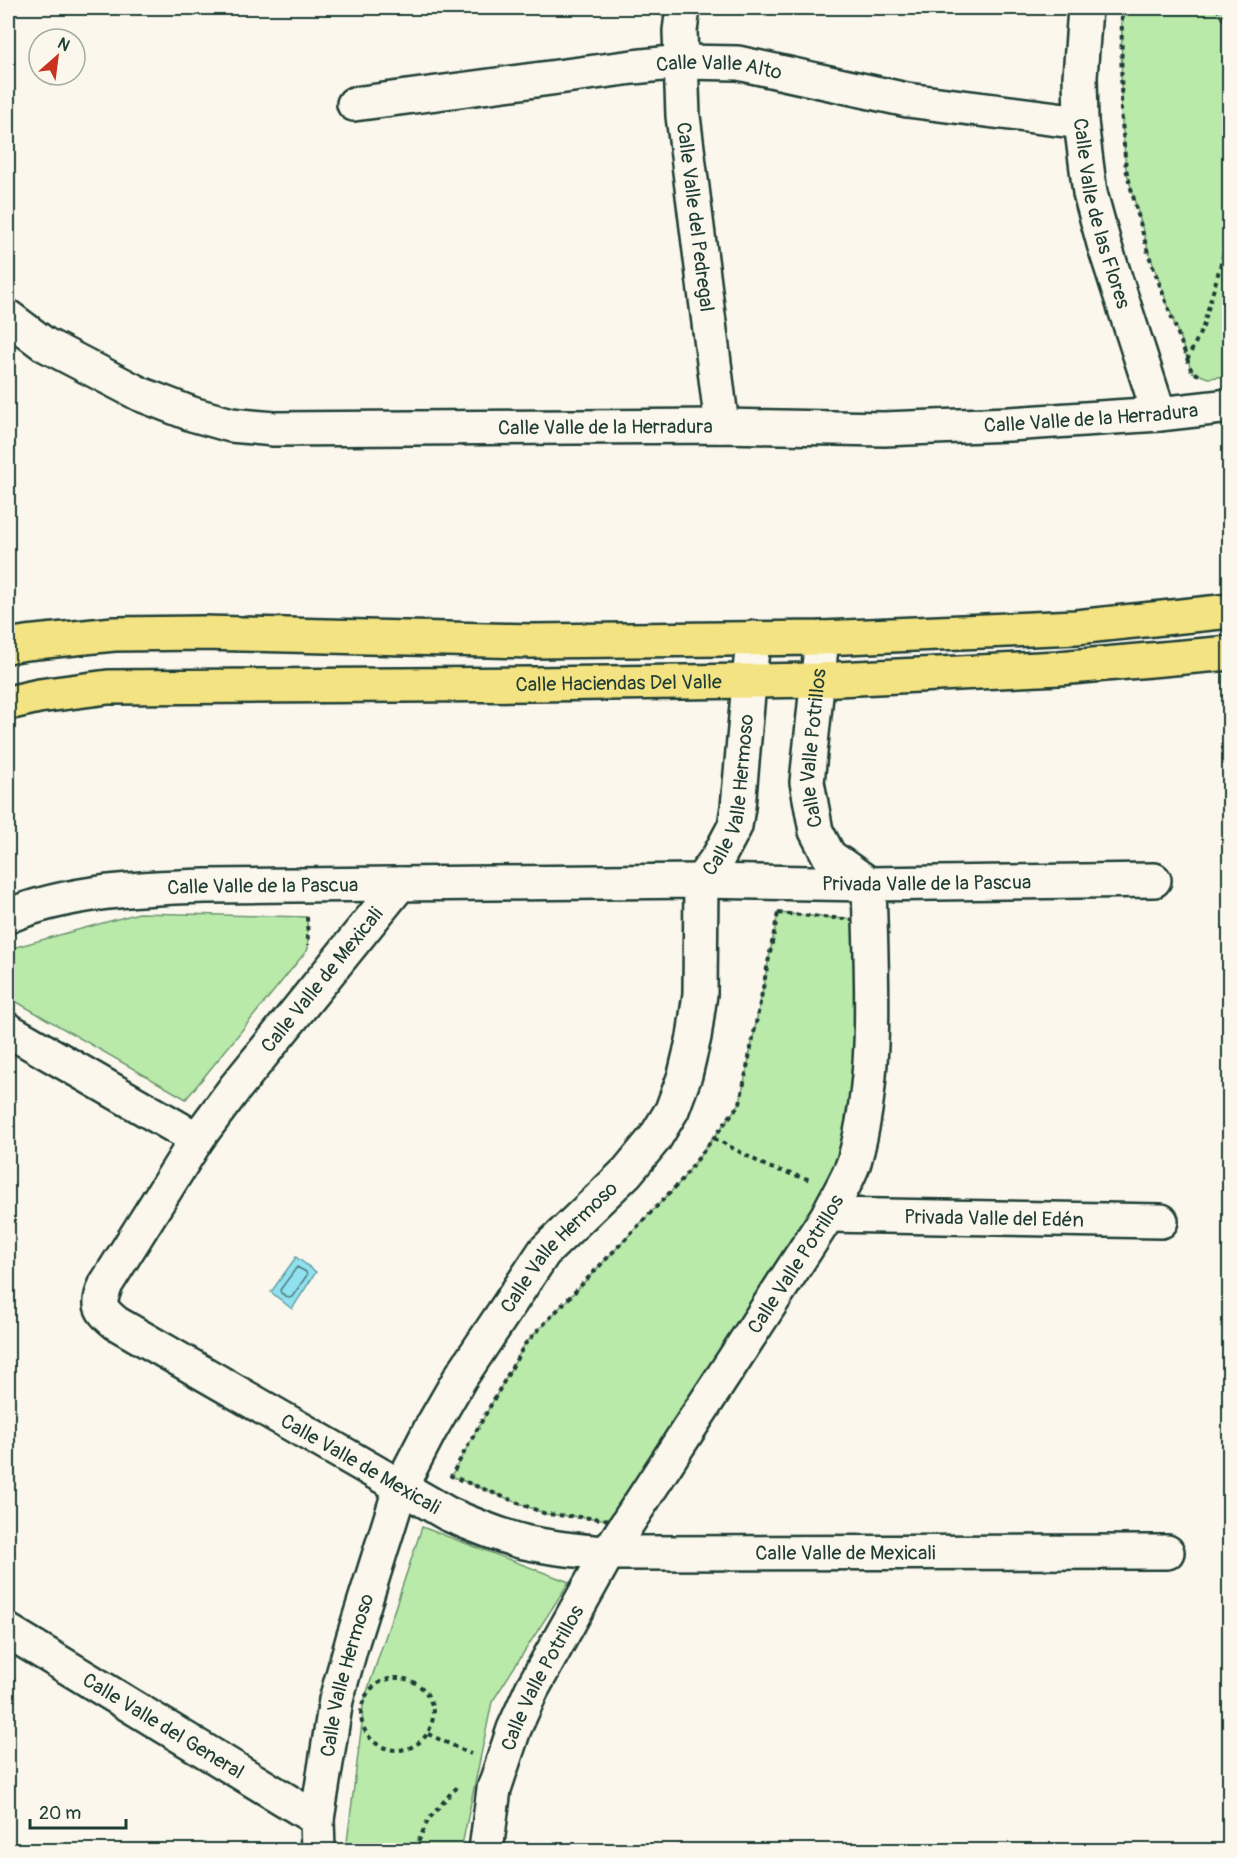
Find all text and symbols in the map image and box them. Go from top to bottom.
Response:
north arrow [27,27,87,87]
text: N [54,33,73,56]
street label: Calle Valle Alto [655,49,785,85]
street label: Calle Valle de las Flores [1068,117,1137,312]
street label: Calle Valle del Pedregal [671,121,720,313]
street label: Calle Valle de la Herradura [983,397,1199,437]
street label: Calle Valle de la Herradura [498,414,713,440]
street label: Calle Valle Potrillos [794,667,831,830]
street label: Calle Haciendas Del Valle [515,669,722,697]
street label: Calle Valle Hermoso [696,713,759,881]
street label: Privada Valle de la Pascua [822,869,1032,897]
street label: Calle Valle de la Pascua [167,872,358,900]
street label: Calle Valle de Mexicali [256,902,388,1058]
street label: Calle Valle Hermoso [494,1175,623,1318]
street label: Calle Valle Potrillos [742,1190,849,1338]
street label: Privada Valle del Edén [904,1204,1084,1232]
street label: Calle Valle de Mexicali [276,1408,445,1520]
street label: Calle Valle de Mexicali [755,1540,936,1565]
street label: Calle Valle Hermoso [315,1590,379,1759]
street label: Calle Valle Potrillos [495,1600,589,1754]
street label: Calle Valle del General [78,1667,249,1784]
scale bar [30,1792,126,1830]
text: 20 m [39,1802,81,1825]

